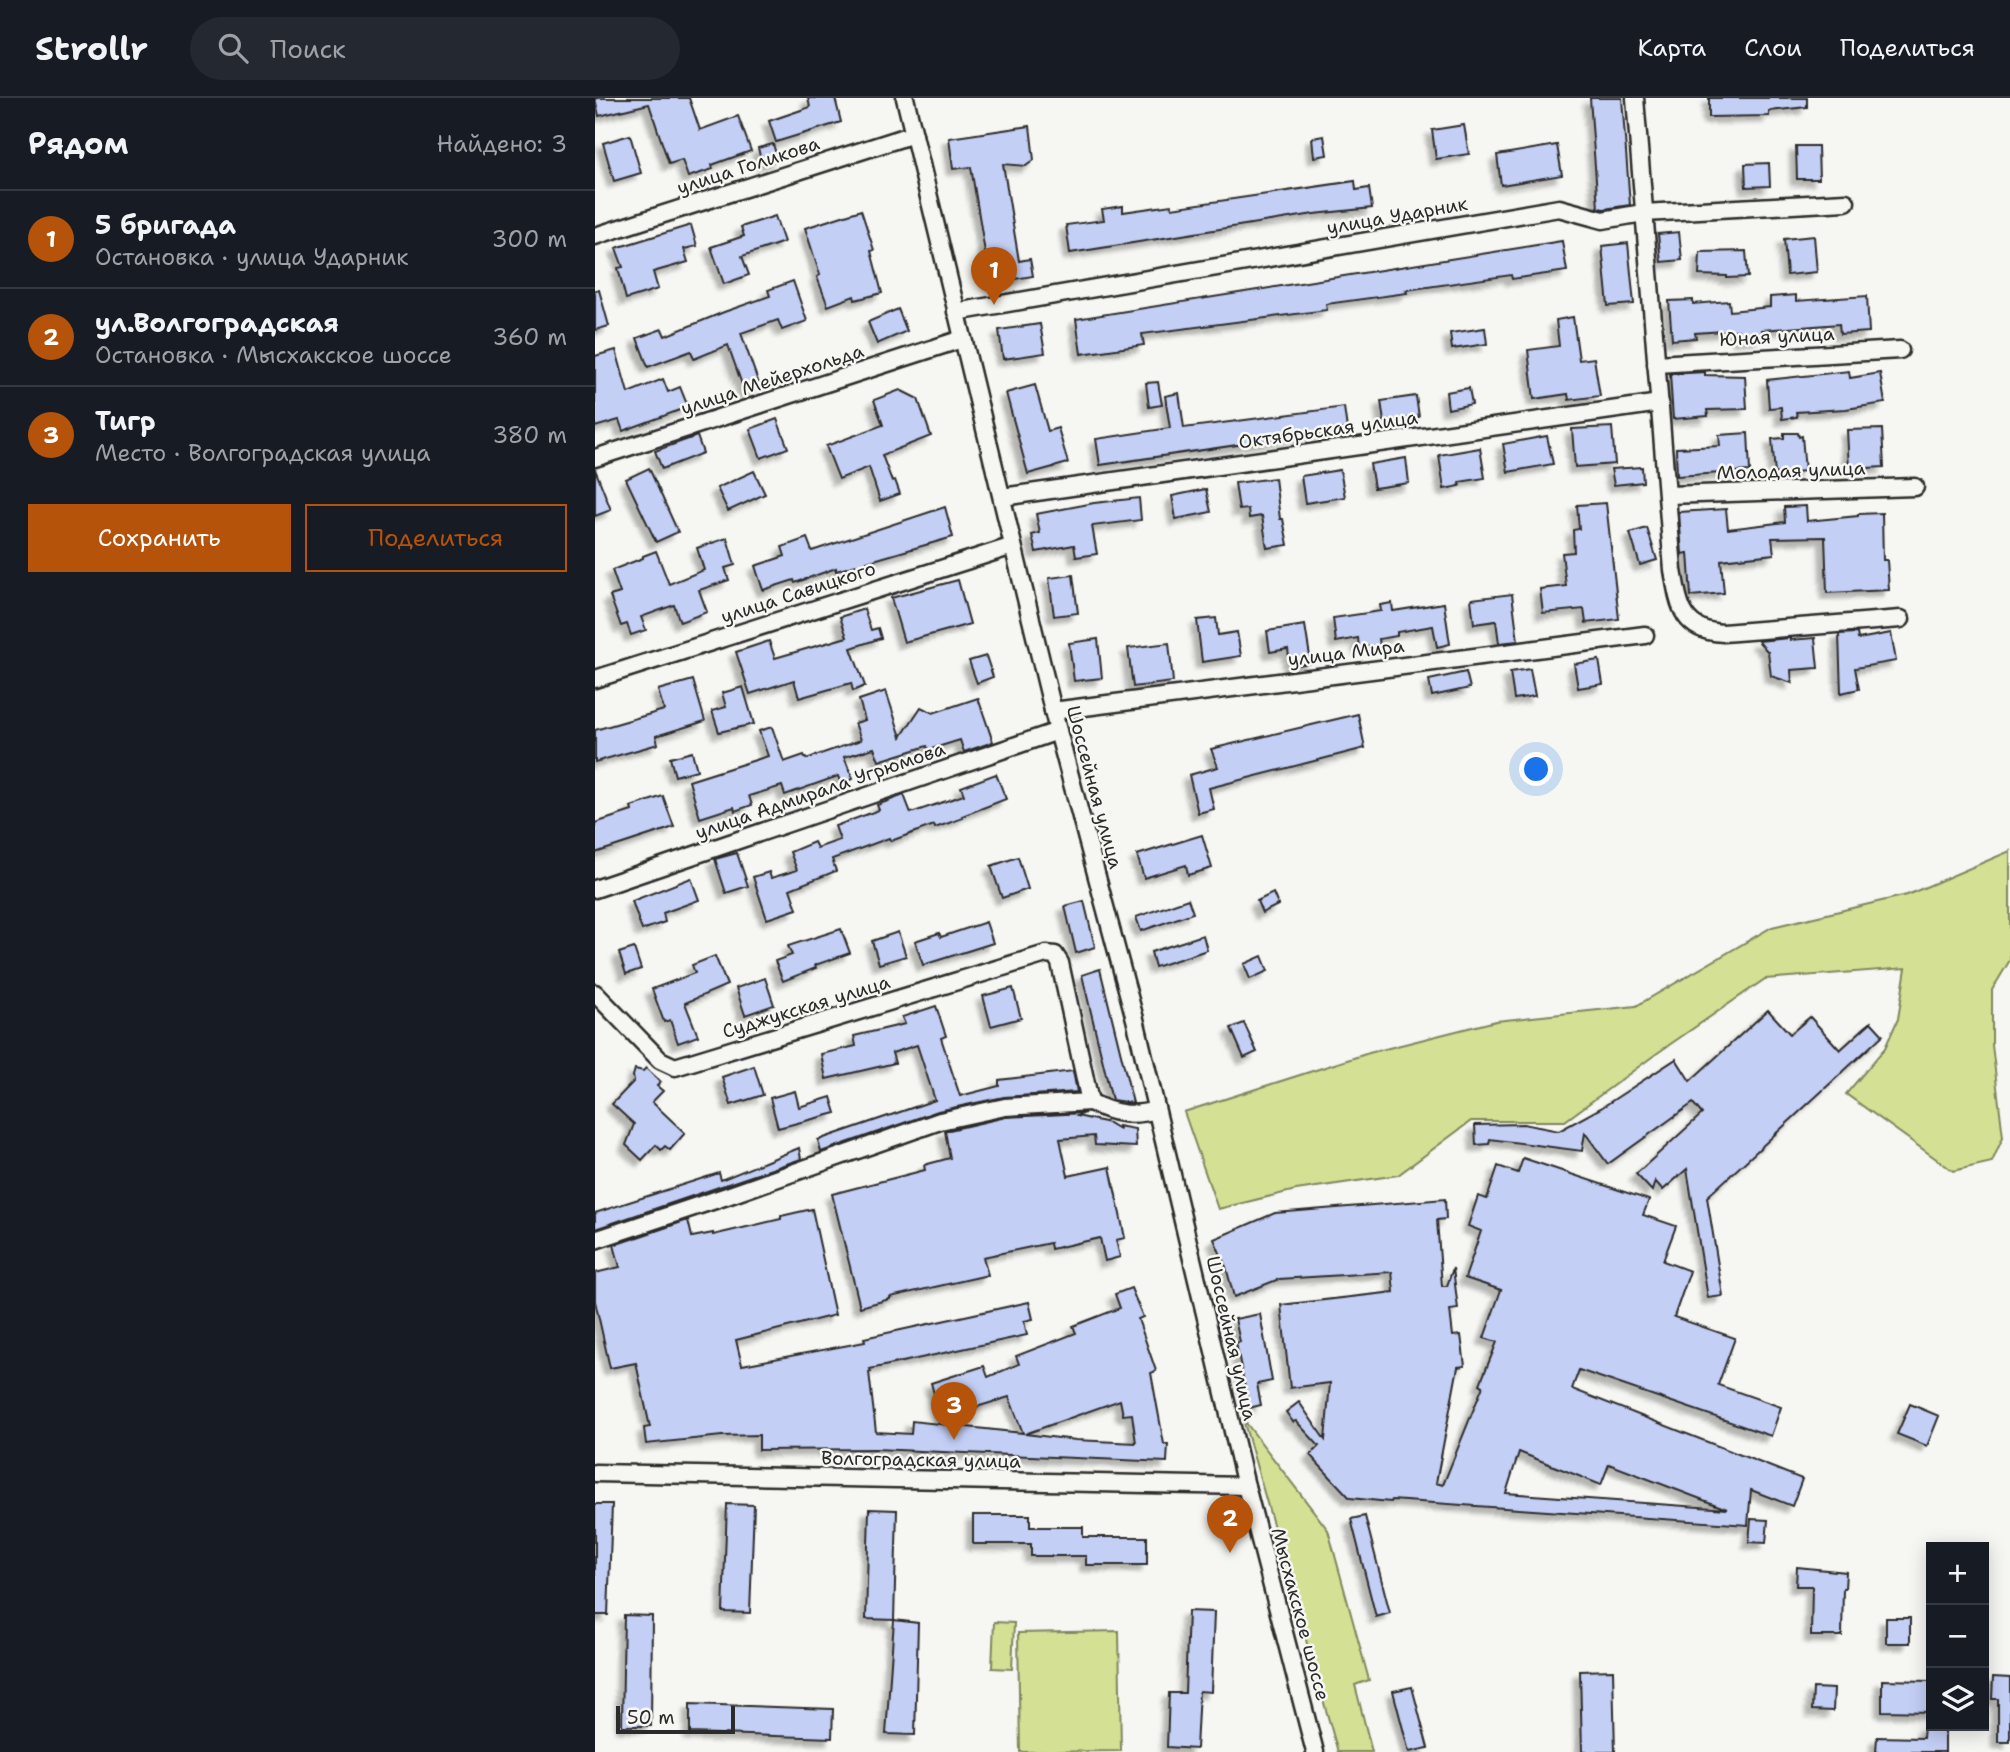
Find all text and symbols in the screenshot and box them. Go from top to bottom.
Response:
search box [190,17,680,80]
text: Strollr [35,26,148,71]
icon: search [214,29,252,67]
text: Поиск [270,31,346,66]
text: Карта [1638,32,1706,64]
text: Слои [1744,32,1802,64]
text: Поделиться [1840,32,1975,64]
text: Рядом [28,123,128,164]
text: Найдено: 3 [437,129,567,159]
street label: улица Голикова [674,131,823,200]
street label: улица Ударник [1325,191,1469,240]
text: 5 бригада [95,207,236,242]
text: 1 [46,224,56,254]
text: 300 m [492,224,567,254]
text: Остановка · улица Ударник [95,242,409,272]
pin: 1 [971,247,1017,305]
text: ул.Волгоградская [95,305,339,340]
street label: Юная улица [1719,321,1835,352]
text: 2 [43,322,59,352]
text: 360 m [492,322,567,352]
street label: улица Мейерхольда [678,338,867,421]
text: Остановка · Мысхакское шоссе [95,340,452,370]
text: Тигр [95,403,156,438]
street label: Октябрьская улица [1237,405,1420,454]
text: 3 [43,420,59,450]
text: 380 m [492,420,567,450]
text: Место · Волгоградская улица [95,438,430,468]
street label: Молодая улица [1716,455,1866,486]
button: Сохранить [28,504,291,572]
button: Поделиться [305,504,567,572]
street label: улица Савицкого [718,556,879,629]
street label: улица Мира [1286,633,1406,672]
street label: Шоссейная улица [1061,703,1128,872]
street label: улица Адмирала Угрюмова [692,736,949,845]
your location [1519,752,1553,786]
street label: Суджукская улица [719,969,893,1044]
street label: Шоссейная улица [1200,1253,1263,1423]
pin: 3 [931,1382,977,1440]
street label: Волгоградская улица [821,1445,1021,1474]
pin: 2 [1207,1495,1253,1553]
street label: Мысхакское шоссе [1265,1525,1336,1703]
map controls [1926,1542,1989,1731]
button: + [1926,1542,1989,1605]
button: − [1926,1605,1989,1668]
button: layers [1926,1668,1989,1731]
scale bar [616,1703,735,1735]
text: 50 m [627,1705,675,1730]

